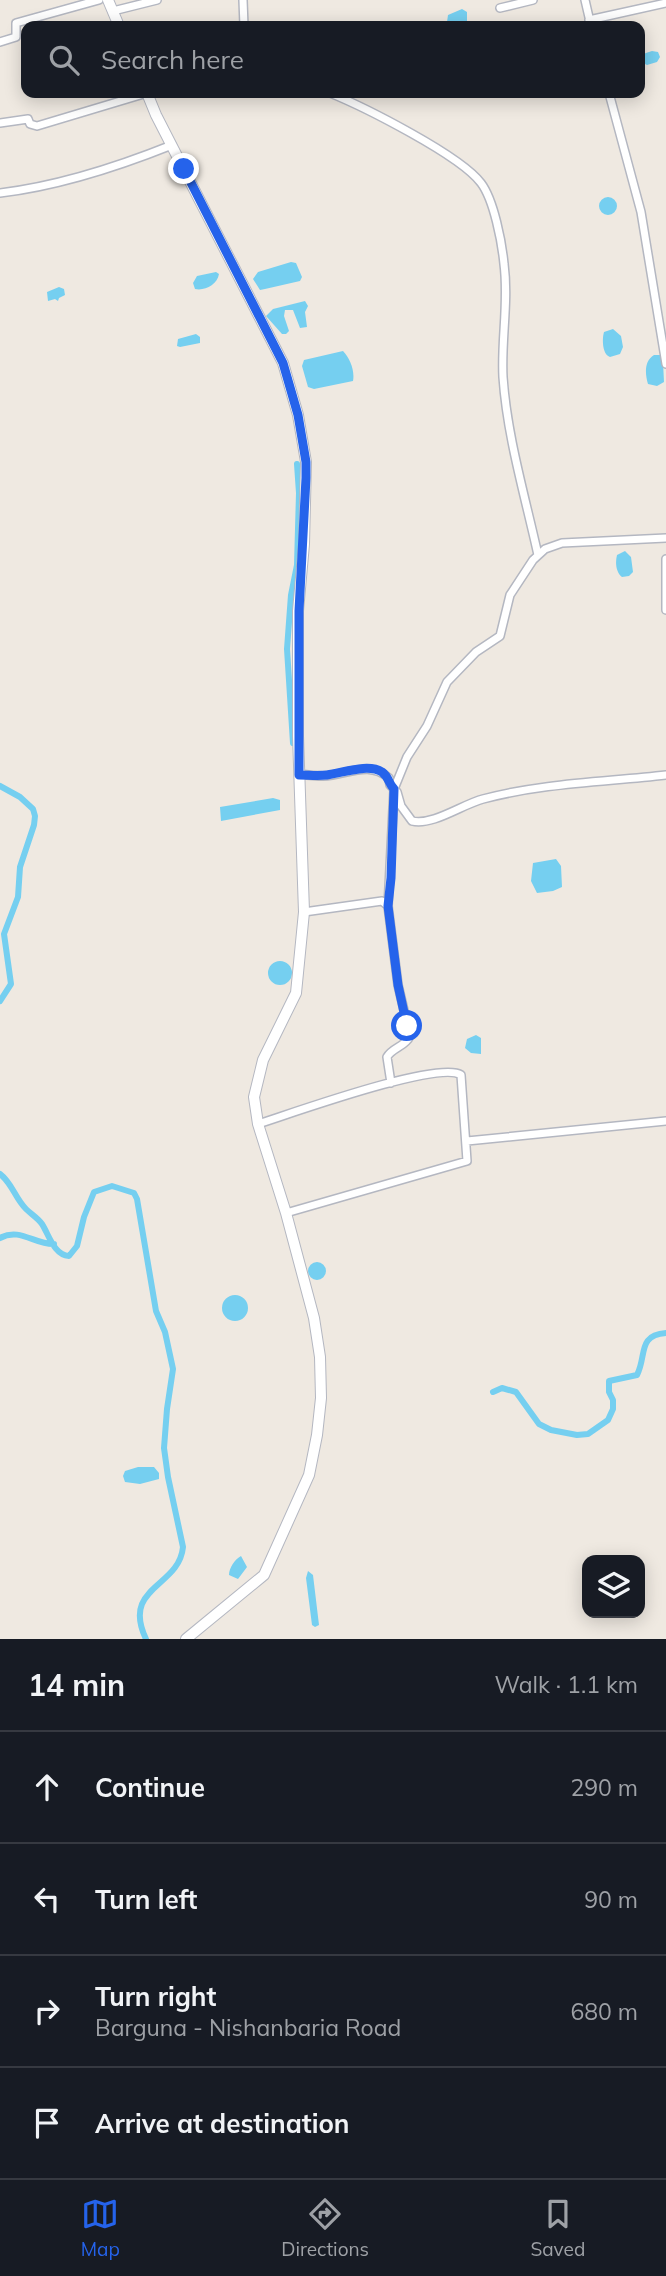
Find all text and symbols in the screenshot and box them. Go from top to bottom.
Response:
search box [21,21,645,98]
icon: search [45,41,83,79]
text: Search here [101,43,244,76]
route end [168,153,199,184]
route start [391,1010,422,1041]
map controls [582,1555,645,1618]
button: layers [582,1555,645,1618]
text: 14 min [28,1666,125,1704]
text: Walk · 1.1 km [494,1670,638,1699]
icon: ahead [28,1768,66,1806]
text: Continue [95,1771,205,1804]
text: 290 m [570,1773,638,1802]
icon: left [28,1880,66,1918]
text: Turn left [95,1883,197,1916]
text: 90 m [584,1885,638,1914]
text: Turn right [95,1980,216,2013]
icon: right [28,1992,66,2030]
text: 680 m [570,1997,638,2026]
text: Barguna - Nishanbaria Road [95,2013,401,2042]
icon: arrive [28,2104,66,2142]
text: Arrive at destination [95,2107,350,2140]
tab: Map [81,2195,120,2261]
tab: Directions [281,2195,369,2261]
tab: Saved [530,2195,585,2261]

